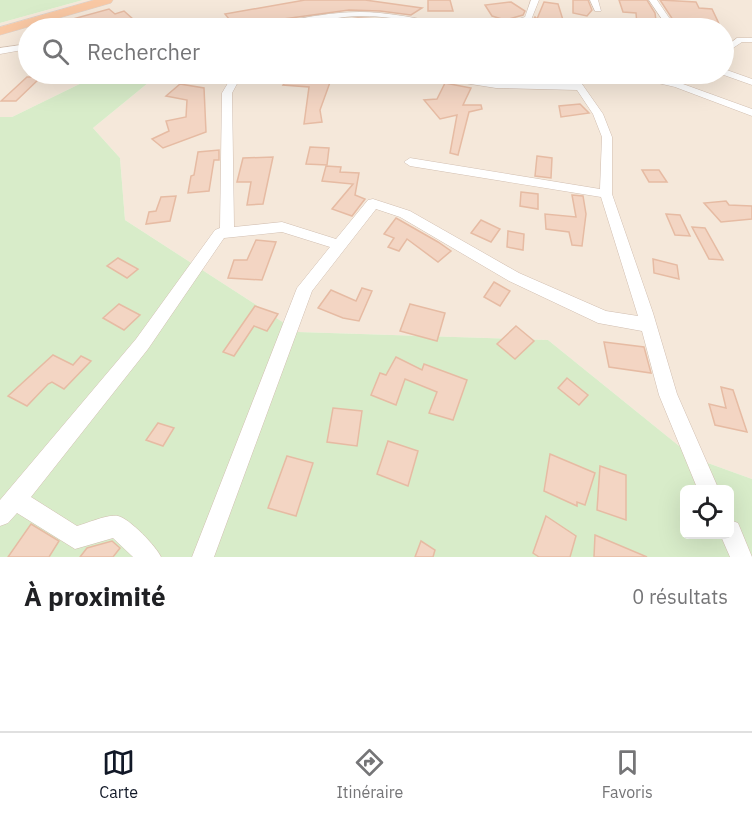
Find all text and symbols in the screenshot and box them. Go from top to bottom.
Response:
search box [18,18,734,84]
icon: search [39,35,72,68]
text: Rechercher [87,37,200,66]
map controls [680,485,734,539]
button: locate [680,485,734,539]
text: À proximité [24,579,166,613]
text: 0 résultats [632,583,728,610]
tab: Carte [99,746,138,802]
tab: Itinéraire [336,746,403,802]
tab: Favoris [602,746,653,802]

